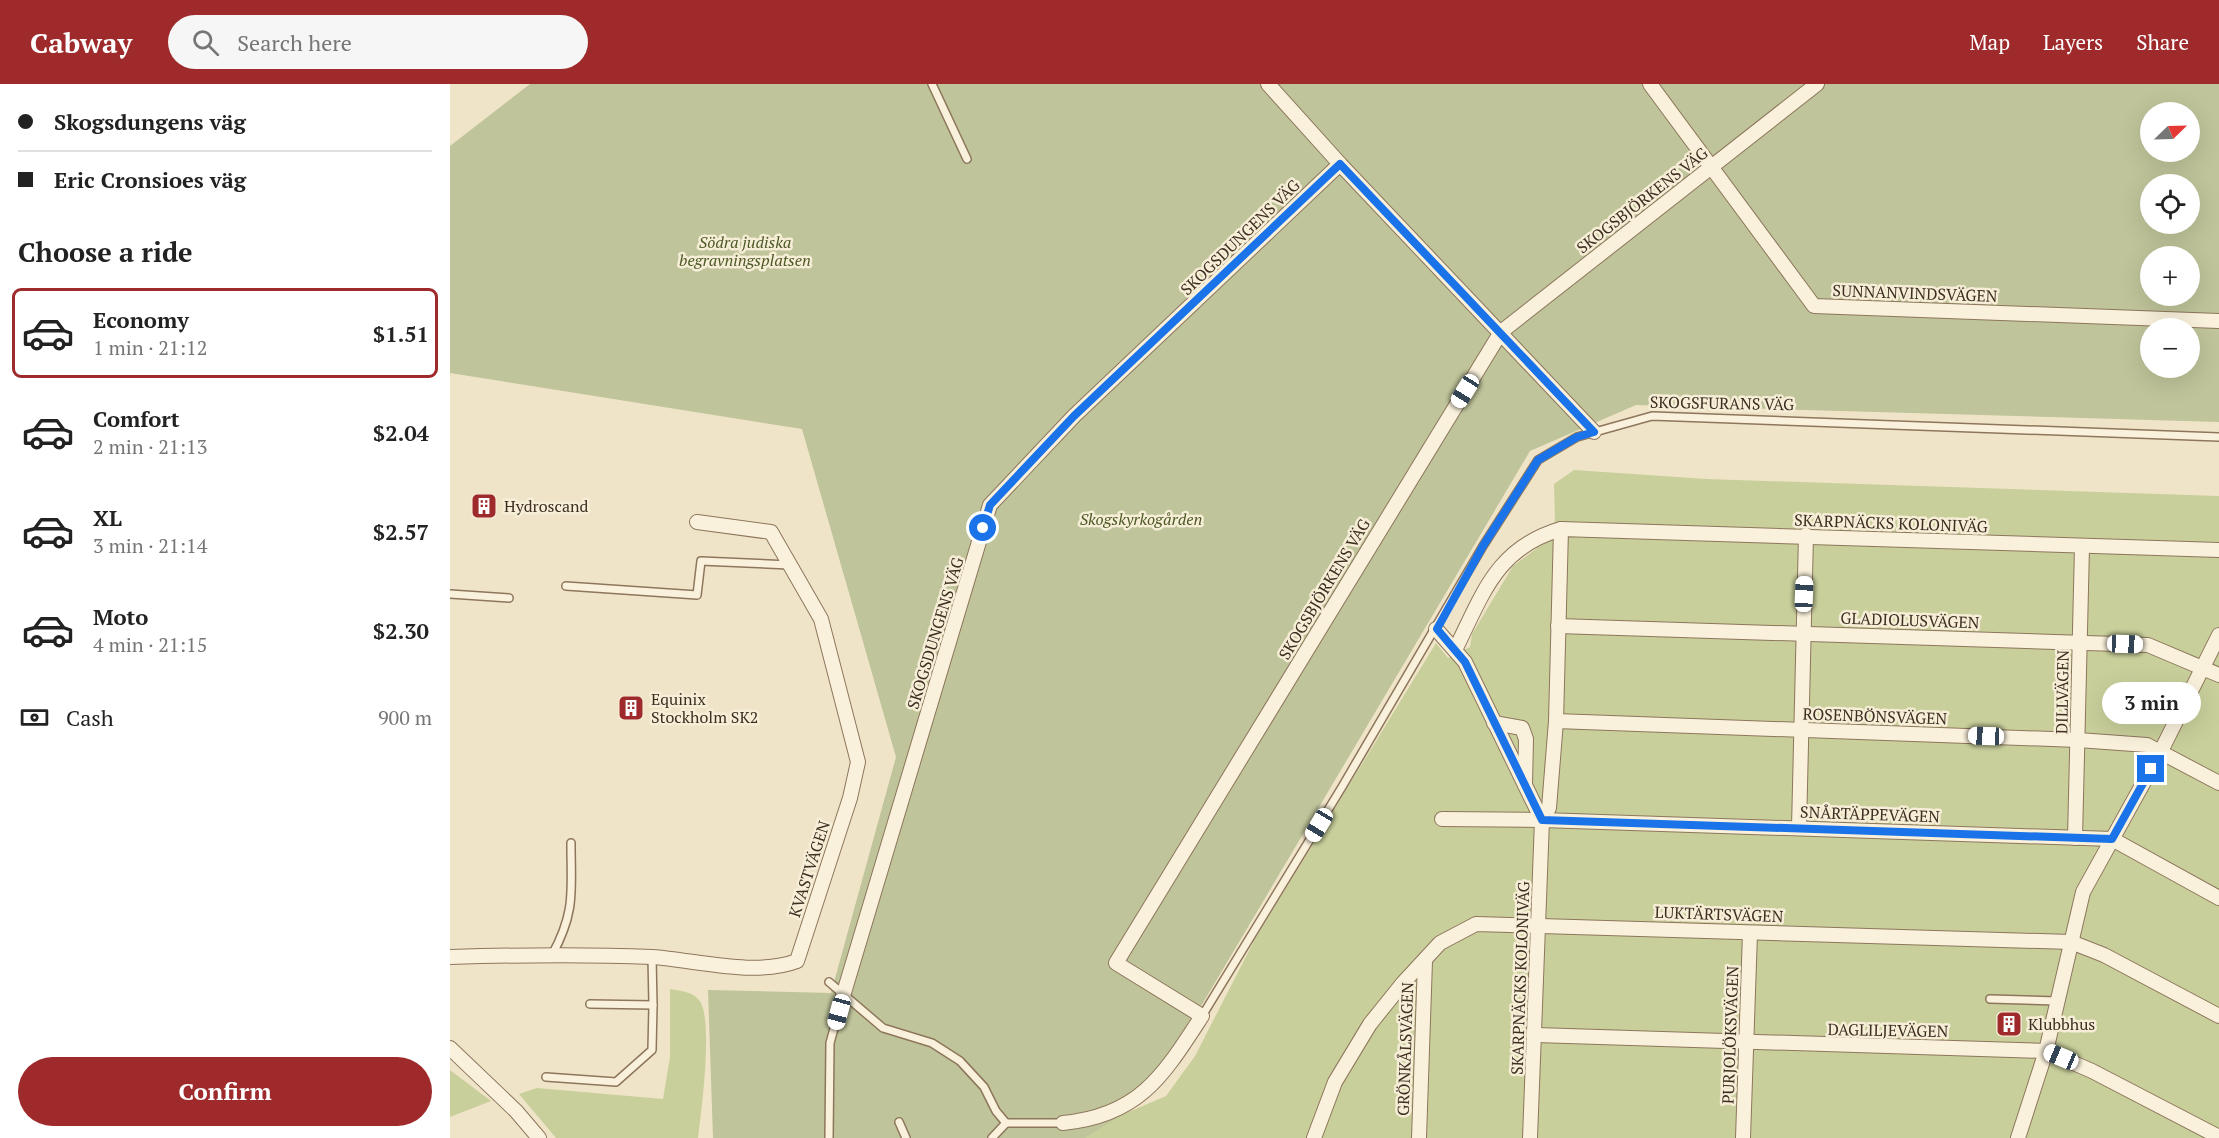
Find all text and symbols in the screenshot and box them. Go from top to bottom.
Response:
search box [168,15,588,69]
text: Cabway [30,24,132,61]
icon: search [189,26,222,59]
text: Search here [237,28,352,57]
text: Map [1969,28,2010,56]
text: Layers [2043,28,2103,56]
text: Share [2136,28,2189,56]
north arrow [2140,102,2200,162]
map controls [2140,102,2200,378]
text: Skogsdungens väg [54,107,246,136]
street label: SKOGSBJÖRKENS VÄG [1572,142,1712,258]
text: Eric Cronsioes väg [54,165,246,194]
street label: SKOGSDUNGENS VÄG [1176,174,1304,300]
button: locate [2140,174,2200,234]
park label: Södra judiska begravningsplatsen [679,231,811,271]
text: Choose a ride [18,234,193,270]
button: + [2140,246,2200,306]
street label: SUNNANVINDSVÄGEN [1832,279,1998,307]
text: Economy [93,305,189,334]
icon: car [21,306,75,360]
button: − [2140,318,2200,378]
text: $1.51 [373,319,429,348]
text: 1 min · 21:12 [93,334,207,361]
car [1448,371,1482,411]
street label: SKOGSFURANS VÄG [1650,391,1794,415]
text: Comfort [93,404,179,433]
icon: car [21,405,75,459]
text: $2.04 [373,418,429,447]
text: 2 min · 21:13 [93,433,207,460]
building icon: Hydroscand [469,491,499,521]
place label: Hydroscand [504,495,589,517]
text: XL [93,503,122,532]
icon: car [21,504,75,558]
park label: Skogskyrkogården [1080,508,1202,530]
street label: SKARPNÄCKS KOLONIVÄG [1794,509,1988,537]
route start [969,514,996,541]
street label: SKOGSBJÖRKENS VÄG [1273,514,1375,664]
text: $2.57 [373,517,429,546]
text: 3 min · 21:14 [93,532,207,559]
street label: SKOGSDUNGENS VÄG [901,554,969,712]
car [1794,576,1814,612]
text: Moto [93,602,148,631]
icon: car [21,603,75,657]
street label: GLADIOLUSVÄGEN [1840,607,1980,633]
text: $2.30 [373,616,429,645]
text: 4 min · 21:15 [93,631,207,658]
car [2107,634,2143,654]
street label: DILLVÄGEN [2050,649,2074,734]
callout: 3 min [2102,682,2200,724]
place label: Equinix Stockholm SK2 [651,688,758,728]
text: 3 min [2124,689,2179,716]
building icon: Equinix Stockholm SK2 [616,693,646,723]
icon: cash [18,701,51,734]
street label: ROSENBÖNSVÄGEN [1802,702,1948,730]
text: Cash [66,703,114,732]
text: 900 m [378,704,432,731]
car [1968,726,2004,746]
route end [2137,755,2164,782]
street label: SNÅRTÄPPEVÄGEN [1800,801,1941,827]
car [1302,805,1336,845]
street label: KVASTVÄGEN [783,818,835,920]
street label: SKARPNÄCKS KOLONIVÄG [1506,881,1534,1075]
street label: LUKTÄRTSVÄGEN [1654,901,1784,927]
street label: PURJOLÖKSVÄGEN [1717,965,1743,1105]
street label: GRÖNKÅLSVÄGEN [1392,981,1418,1116]
car [826,992,852,1032]
building icon: Klubbhus [1994,1009,2024,1039]
place label: Klubbhus [2028,1013,2095,1035]
street label: DAGLILJEVÄGEN [1827,1018,1949,1042]
car [2041,1042,2081,1072]
button: Confirm [18,1057,432,1126]

